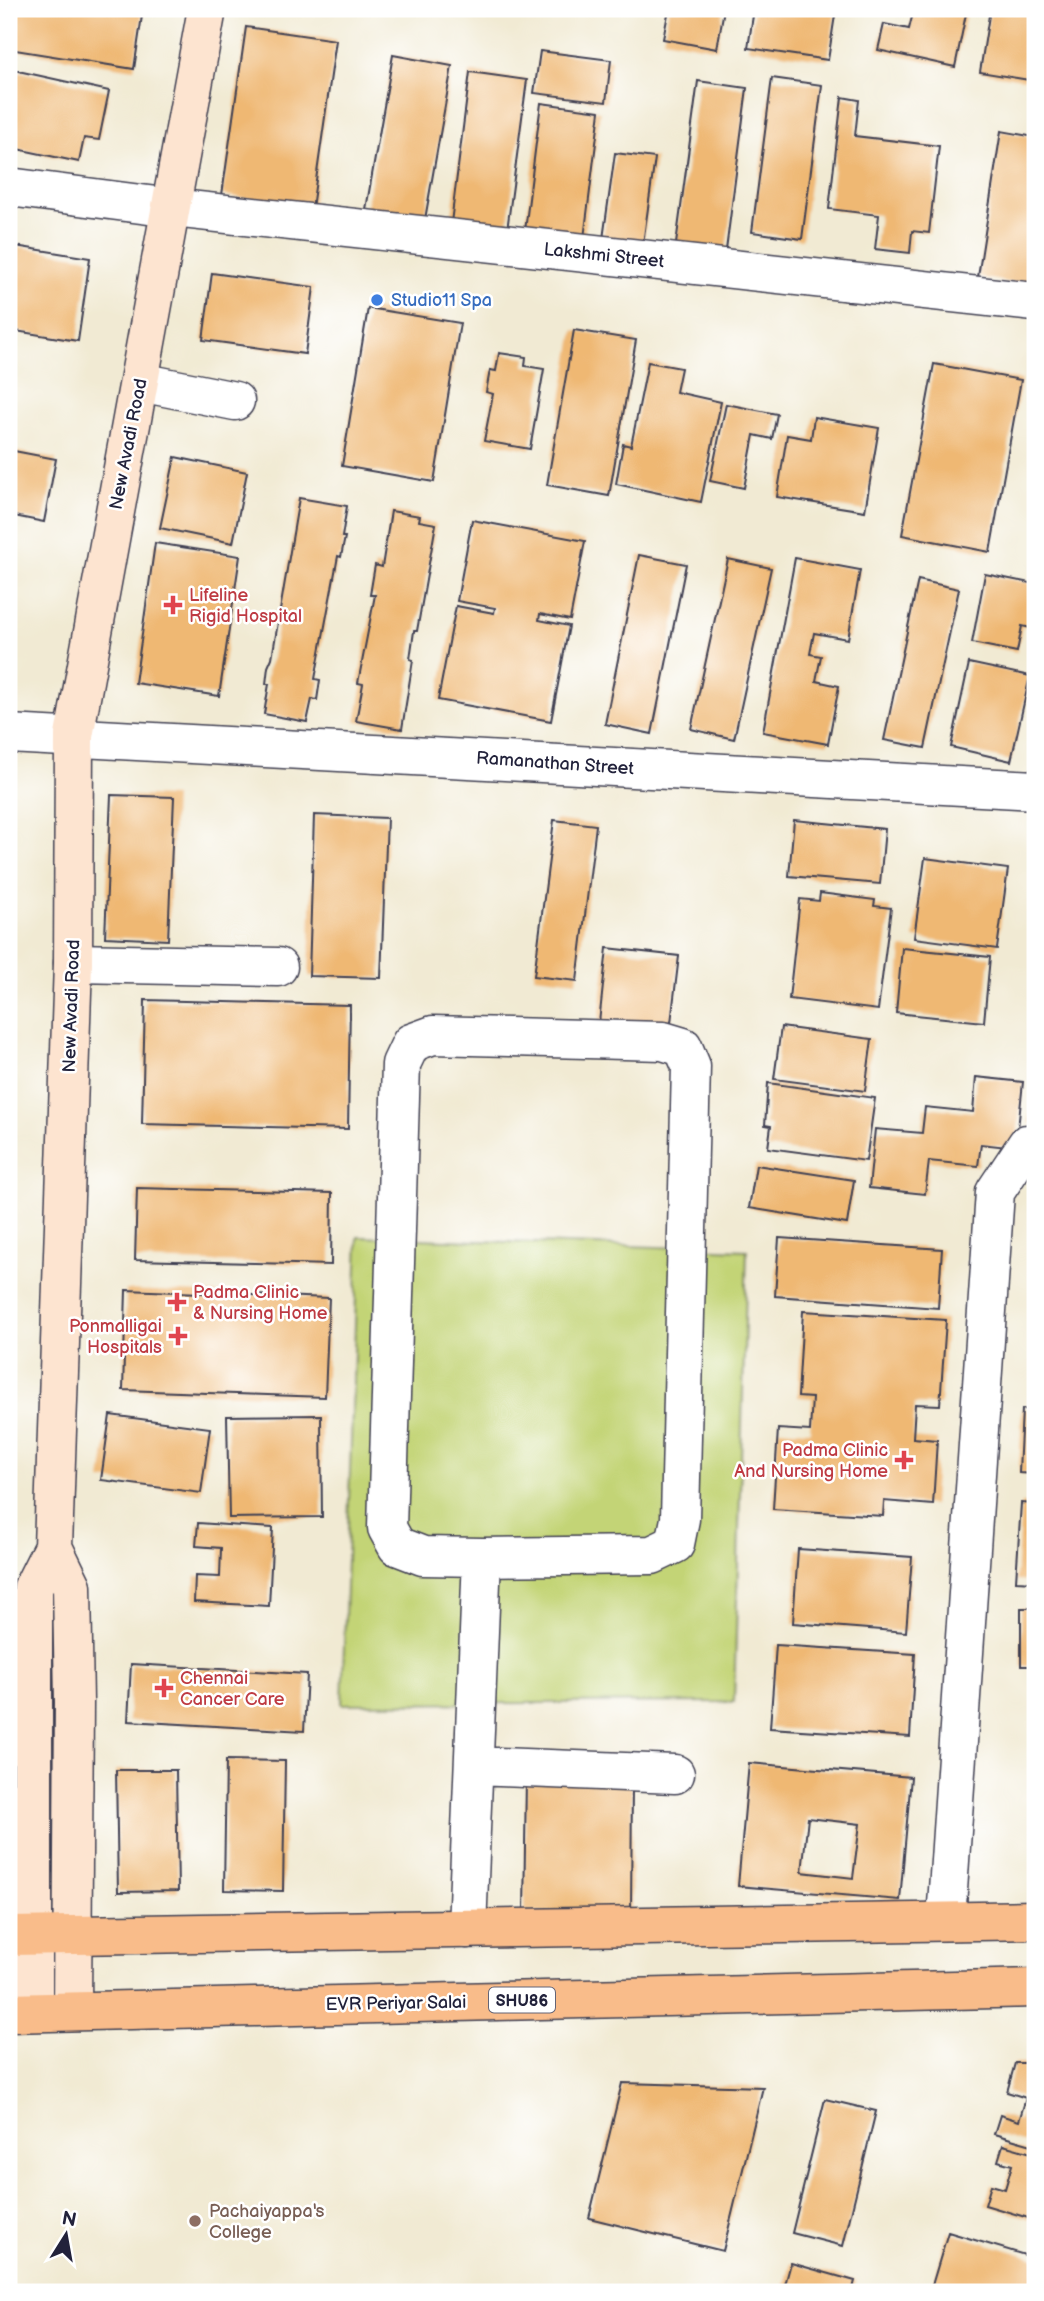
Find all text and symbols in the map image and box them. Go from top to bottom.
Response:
street label: Lakshmi Street [543,239,666,272]
place label: Studio11 Spa [391,290,492,311]
marker: Studio11 Spa [369,292,385,308]
street label: New Avadi Road [105,377,152,511]
place label: Lifeline Rigid Hospital [189,585,302,627]
marker: Lifeline Rigid Hospital [163,595,183,615]
street label: Ramanathan Street [475,748,635,780]
street label: New Avadi Road [59,939,84,1073]
place label: Padma Clinic & Nursing Home [193,1282,328,1324]
marker: Padma Clinic & Nursing Home [167,1292,187,1312]
place label: Ponmalligai Hospitals [69,1316,162,1358]
marker: Ponmalligai Hospitals [168,1326,188,1346]
place label: Padma Clinic And Nursing Home [734,1440,888,1482]
marker: Padma Clinic And Nursing Home [894,1450,914,1470]
place label: Chennai Cancer Care [180,1668,285,1710]
marker: Chennai Cancer Care [154,1678,174,1698]
road number: SHU86 [489,1988,555,2012]
street label: EVR Periyar Salai [325,1992,467,2015]
north arrow [32,2200,102,2270]
place label: Pachaiyappa's College [209,2201,324,2243]
text: N [60,2207,78,2232]
marker: Pachaiyappa's College [187,2213,203,2229]

